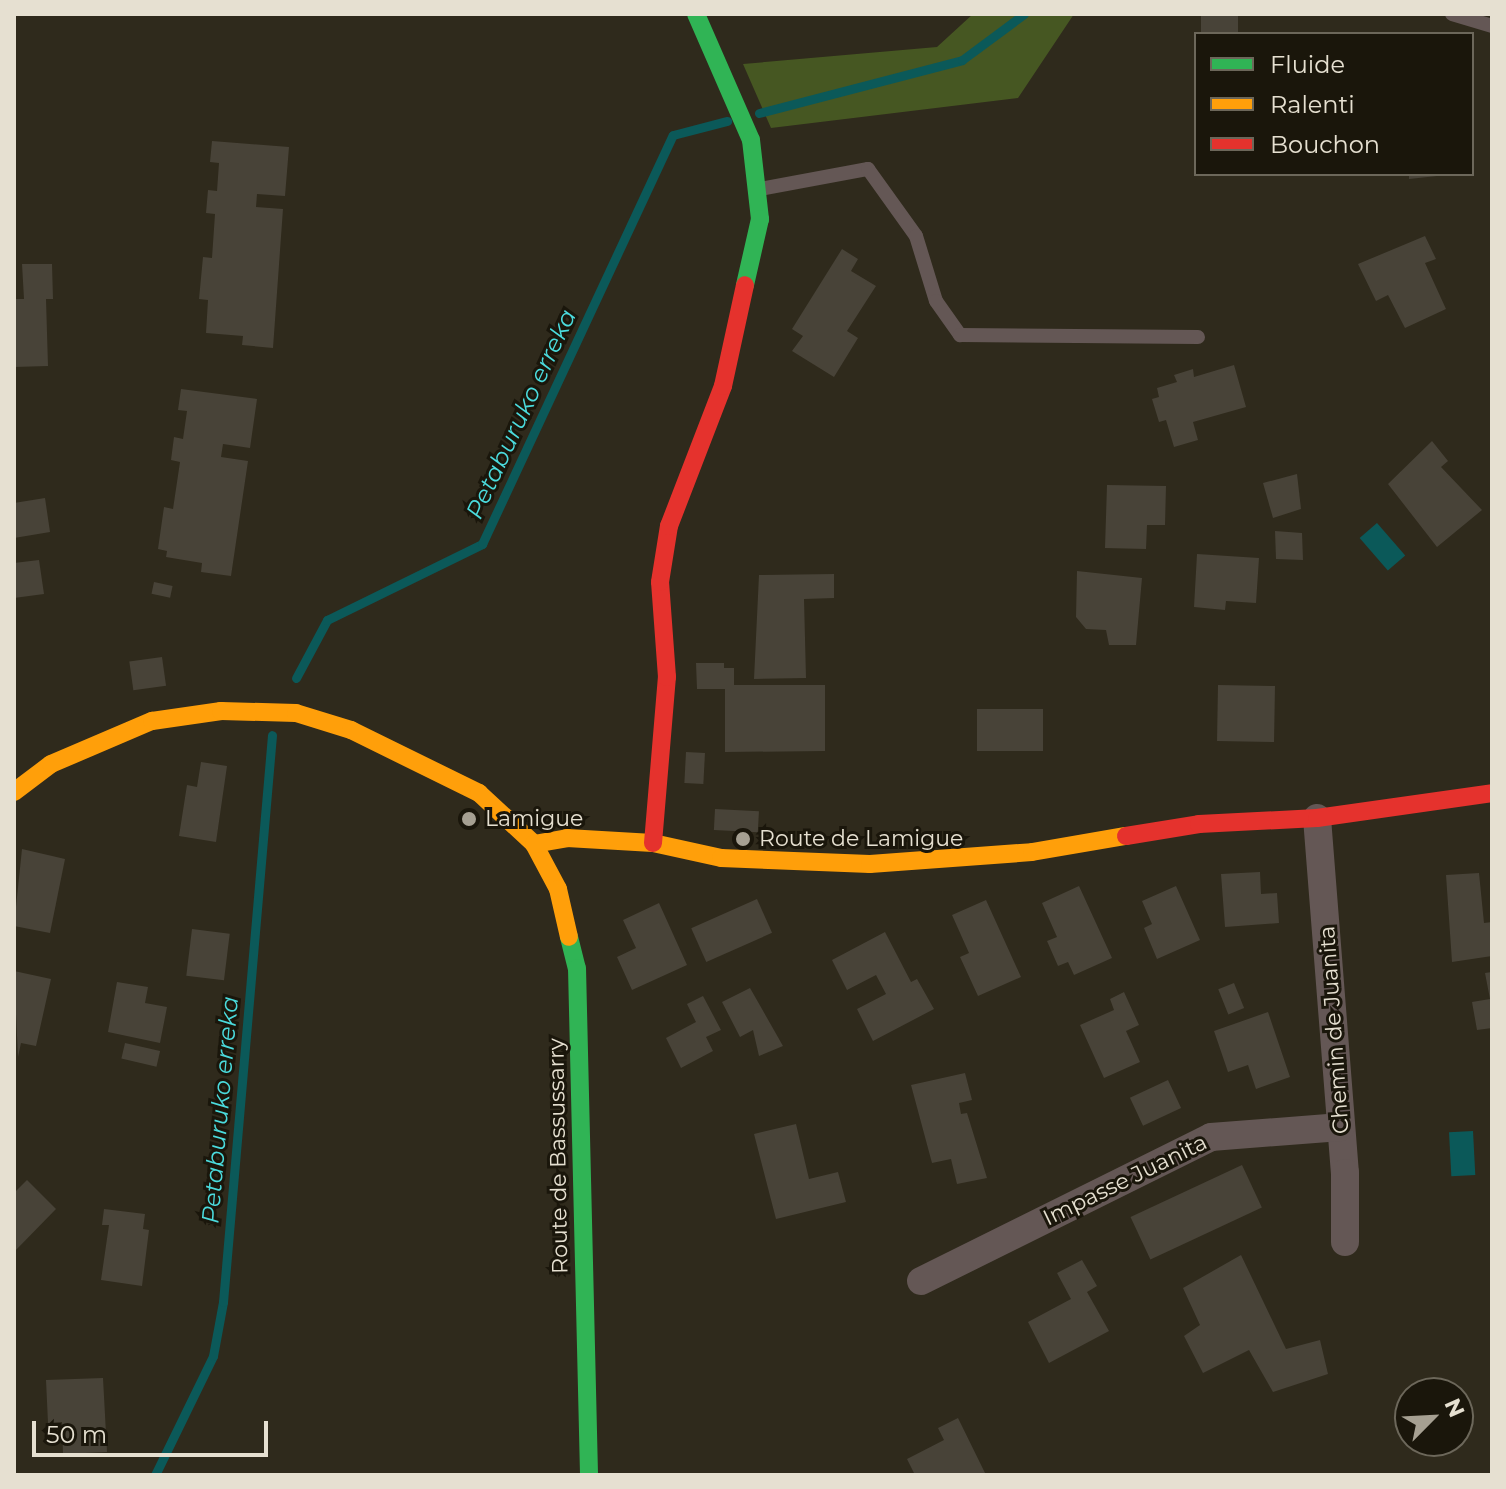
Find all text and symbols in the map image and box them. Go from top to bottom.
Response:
legend [1194,32,1474,176]
text: Fluide [1270,50,1345,79]
text: Ralenti [1270,90,1355,119]
text: Bouchon [1270,130,1380,159]
water label: Petaburuko erreka [460,305,582,523]
place label: Lamigue [485,806,583,832]
marker: Lamigue [460,810,478,828]
place label: Route de Lamigue [759,826,963,852]
marker: Route de Lamigue [734,830,752,848]
street label: Chemin de Juanita [1314,925,1354,1135]
water label: Petaburuko erreka [196,995,244,1225]
street label: Route de Bassussarry [543,1038,573,1274]
street label: Impasse Juanita [1039,1129,1211,1231]
north arrow [1394,1377,1474,1457]
text: N [1439,1394,1471,1421]
scale bar [36,1405,272,1455]
text: 50 m [46,1420,107,1449]

